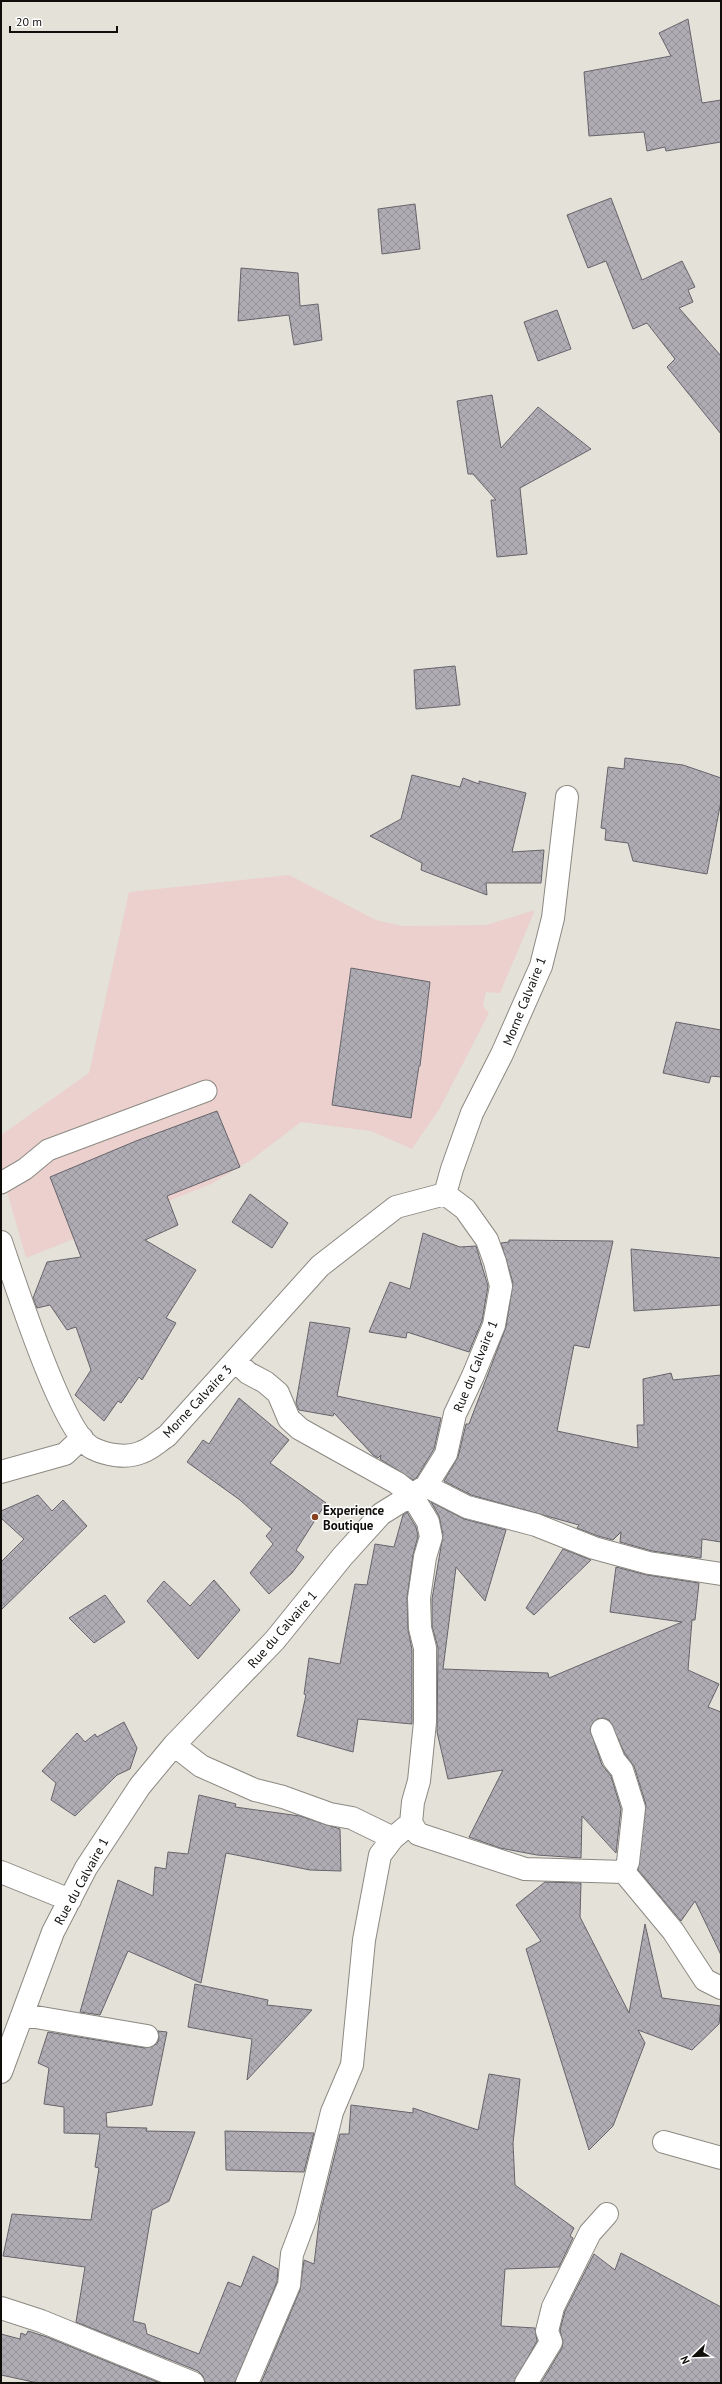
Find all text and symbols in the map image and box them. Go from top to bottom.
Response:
scale bar [10,8,117,34]
text: 20 m [16,14,42,29]
street label: Morne Calvaire 1 [499,954,550,1048]
street label: Rue du Calvaire 1 [449,1318,502,1415]
street label: Morne Calvaire 3 [159,1361,236,1442]
place label: Experience Boutique [323,1502,384,1534]
marker: Experience Boutique [310,1512,320,1522]
street label: Rue du Calvaire 1 [244,1587,321,1672]
street label: Rue du Calvaire 1 [50,1835,112,1928]
north arrow [674,2336,714,2376]
text: N [677,2354,693,2366]

